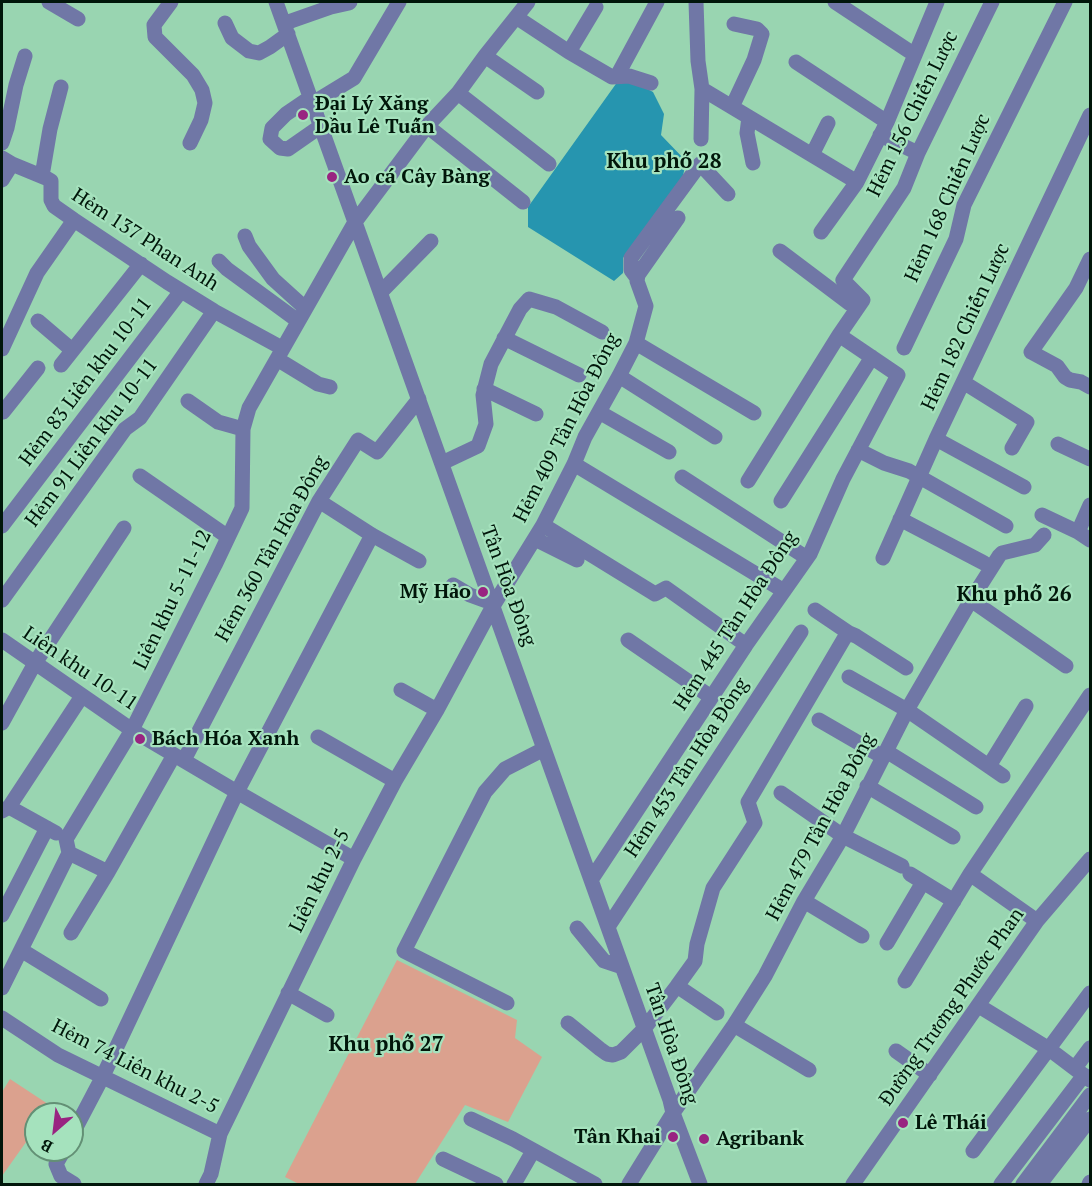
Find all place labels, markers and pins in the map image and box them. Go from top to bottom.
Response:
place label: Đại Lý Xăng Dầu Lê Tuấn [315,92,435,139]
marker: Đại Lý Xăng Dầu Lê Tuấn [296,108,310,122]
place label: Ao cá Cây Bàng [344,165,490,189]
marker: Ao cá Cây Bàng [325,170,339,184]
place label: Mỹ Hảo [400,580,471,604]
marker: Mỹ Hảo [476,585,490,599]
place label: Bách Hóa Xanh [152,727,299,751]
marker: Bách Hóa Xanh [133,732,147,746]
place label: Lê Thái [915,1111,987,1135]
marker: Lê Thái [896,1116,910,1130]
place label: Tân Khai [574,1125,661,1149]
place label: Agribank [716,1127,804,1151]
marker: Tân Khai [666,1130,680,1144]
marker: Agribank [697,1132,711,1146]

